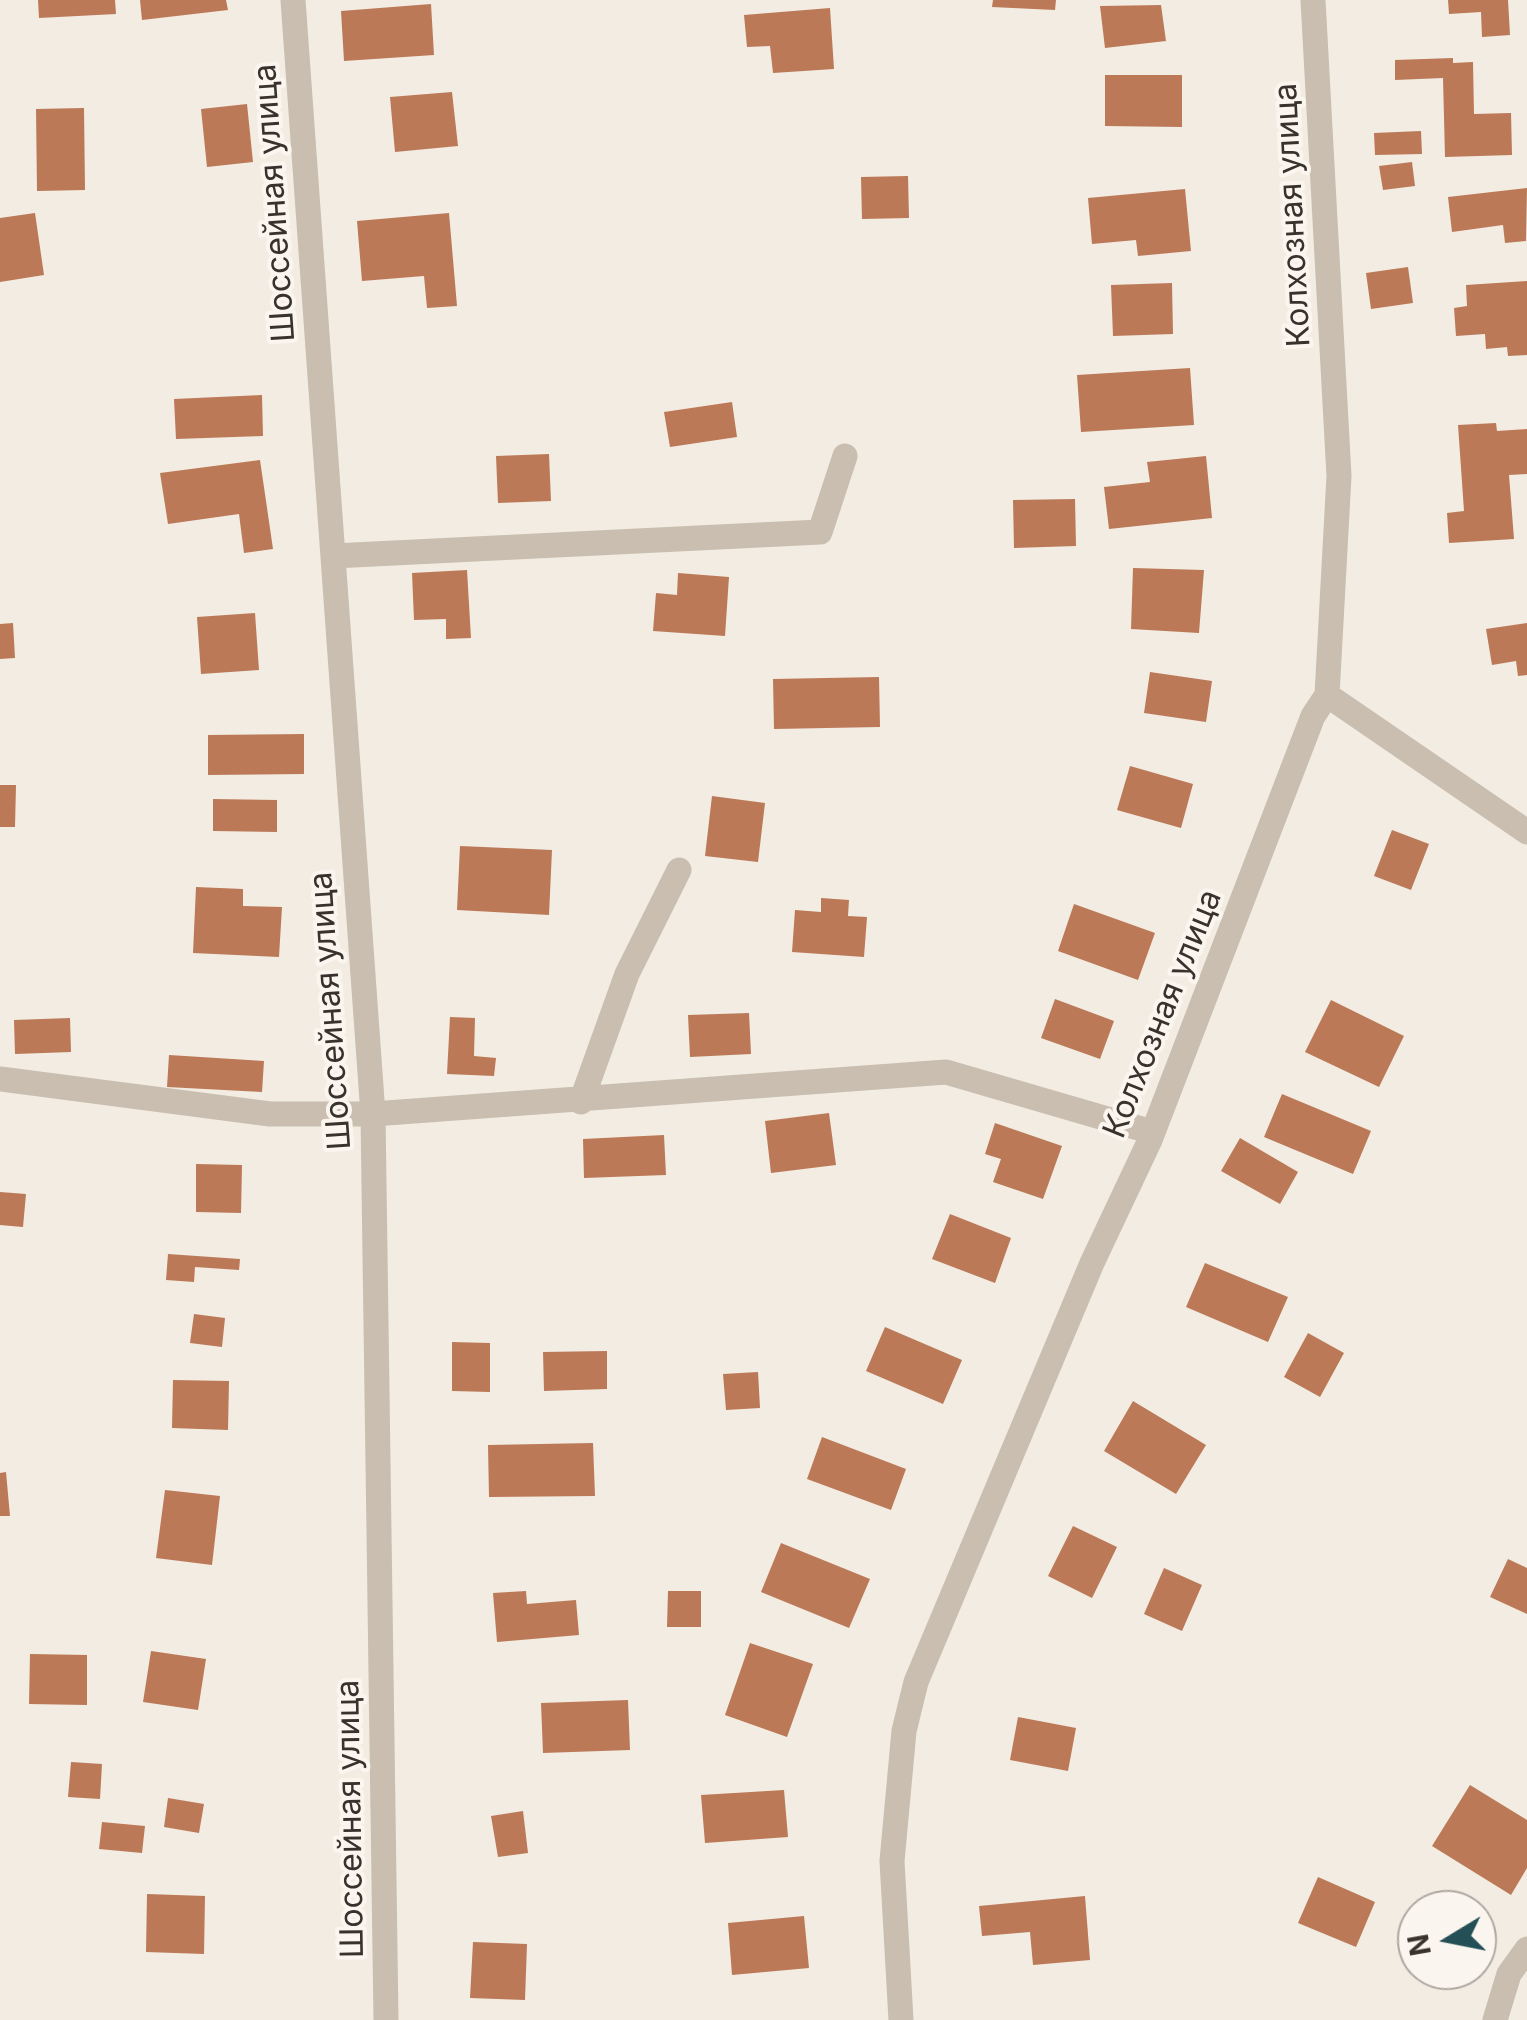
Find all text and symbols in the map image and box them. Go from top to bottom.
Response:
street label: Шоссейная улица [246,63,304,343]
street label: Колхозная улица [1267,82,1319,348]
street label: Шоссейная улица [302,871,360,1151]
street label: Колхозная улица [1096,884,1230,1144]
street label: Шоссейная улица [329,1679,373,1959]
north arrow [1397,1890,1497,1990]
text: N [1401,1931,1438,1958]

